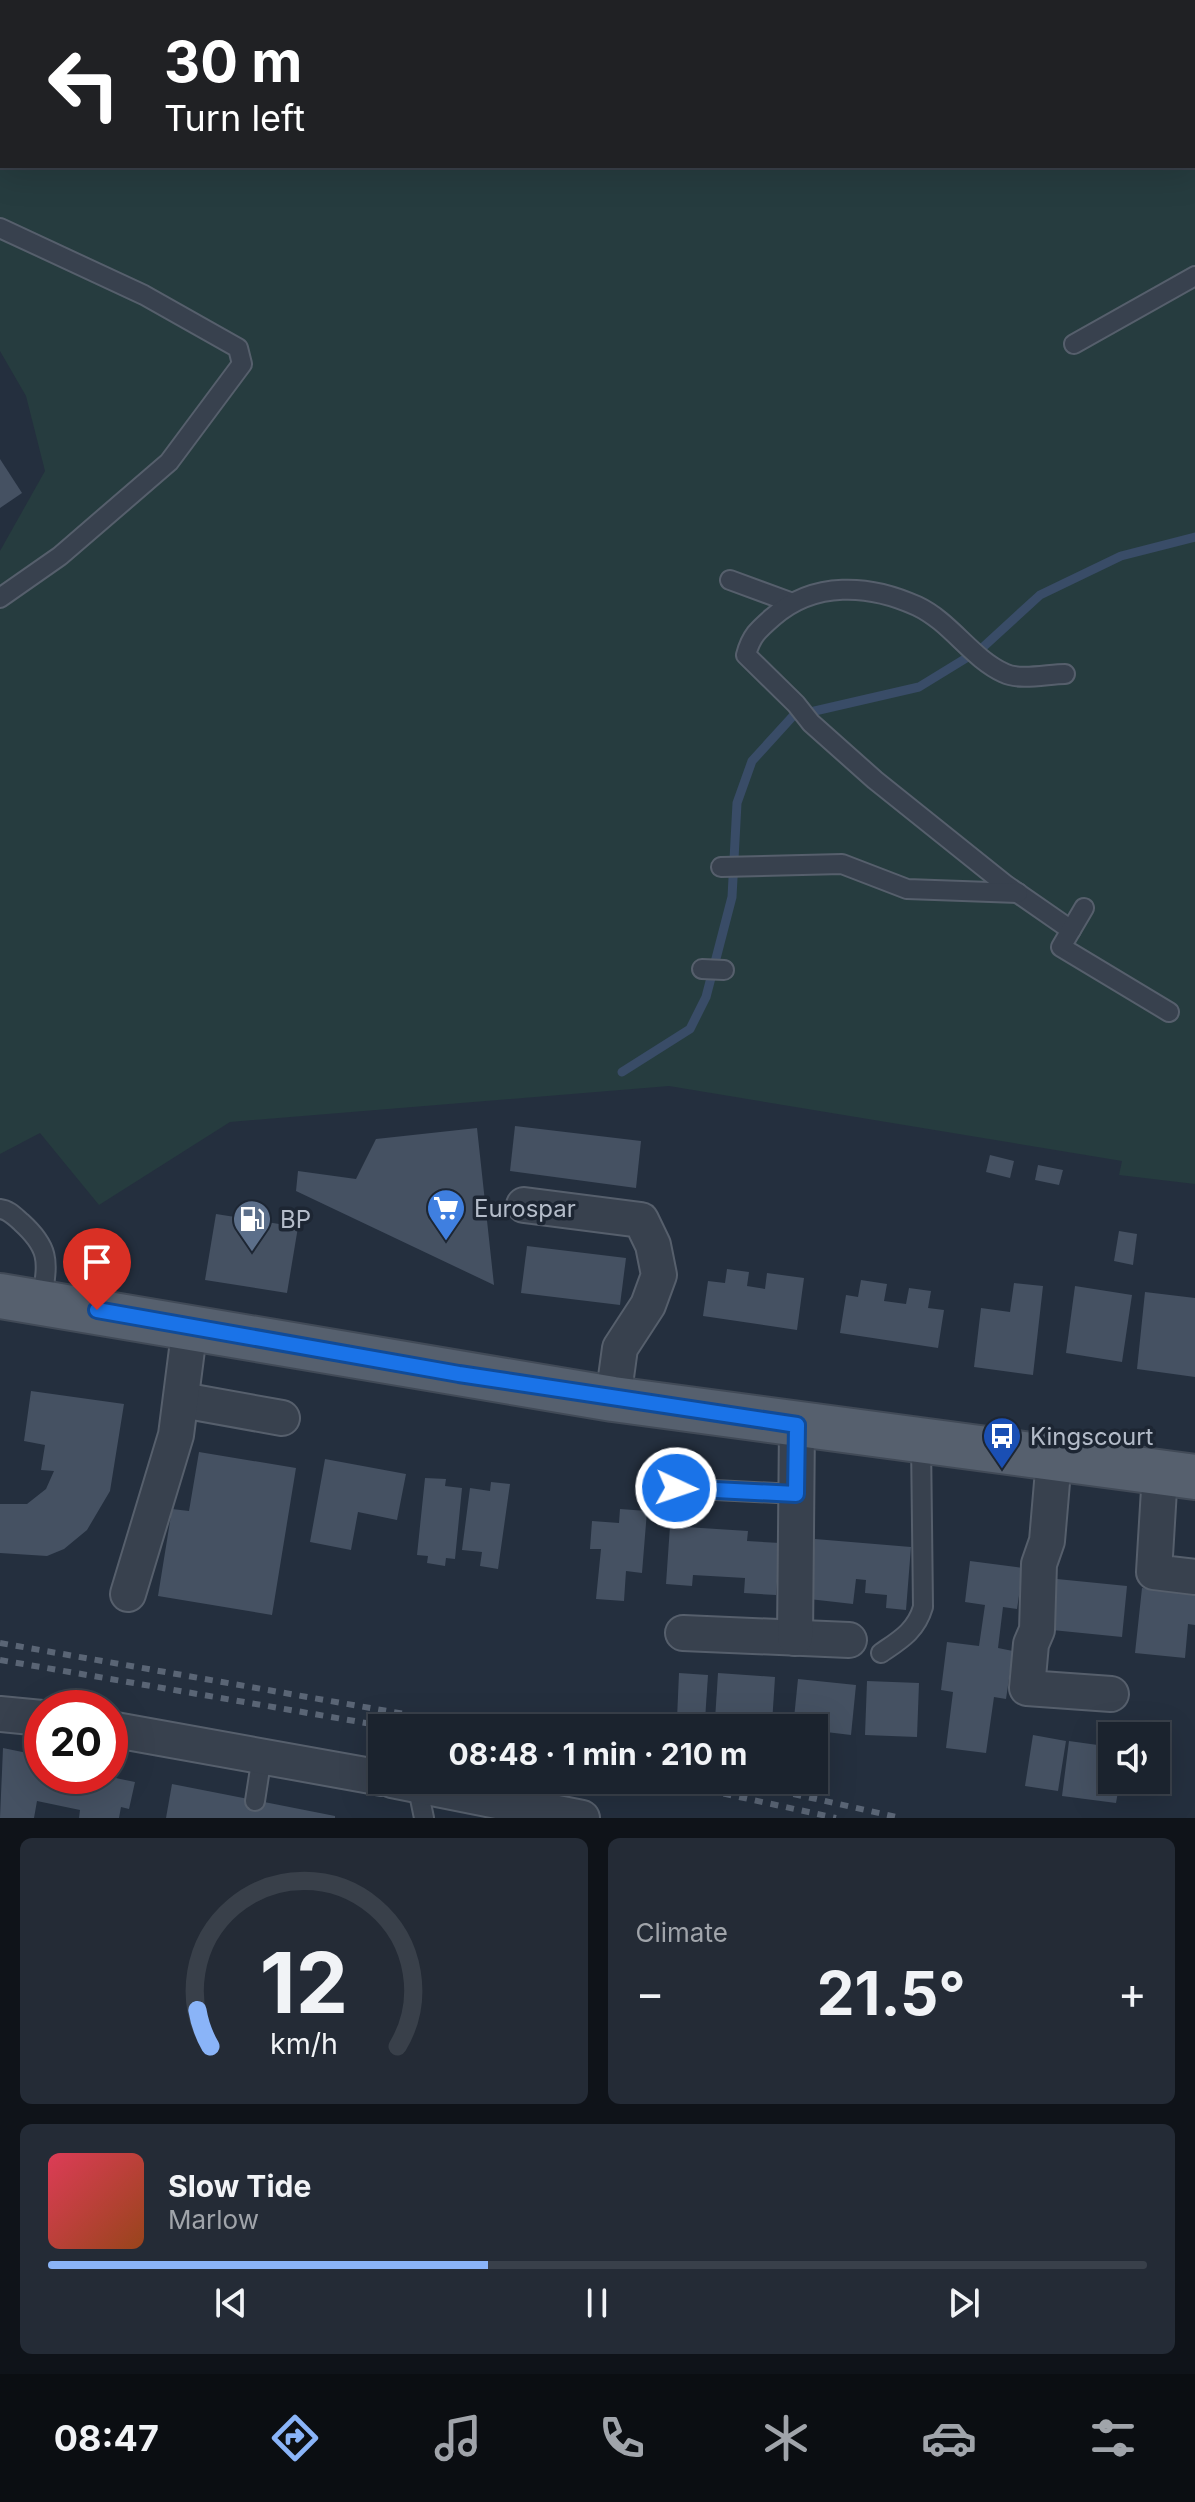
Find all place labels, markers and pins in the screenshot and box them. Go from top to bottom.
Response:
supermarket icon: Eurospar [425,1187,467,1242]
place label: Eurospar [474,1194,576,1223]
fuel station icon: BP [231,1198,273,1253]
place label: BP [280,1205,311,1234]
pin [63,1228,131,1310]
bus stop icon: Kingscourt [981,1415,1023,1470]
place label: Kingscourt [1030,1422,1154,1451]

